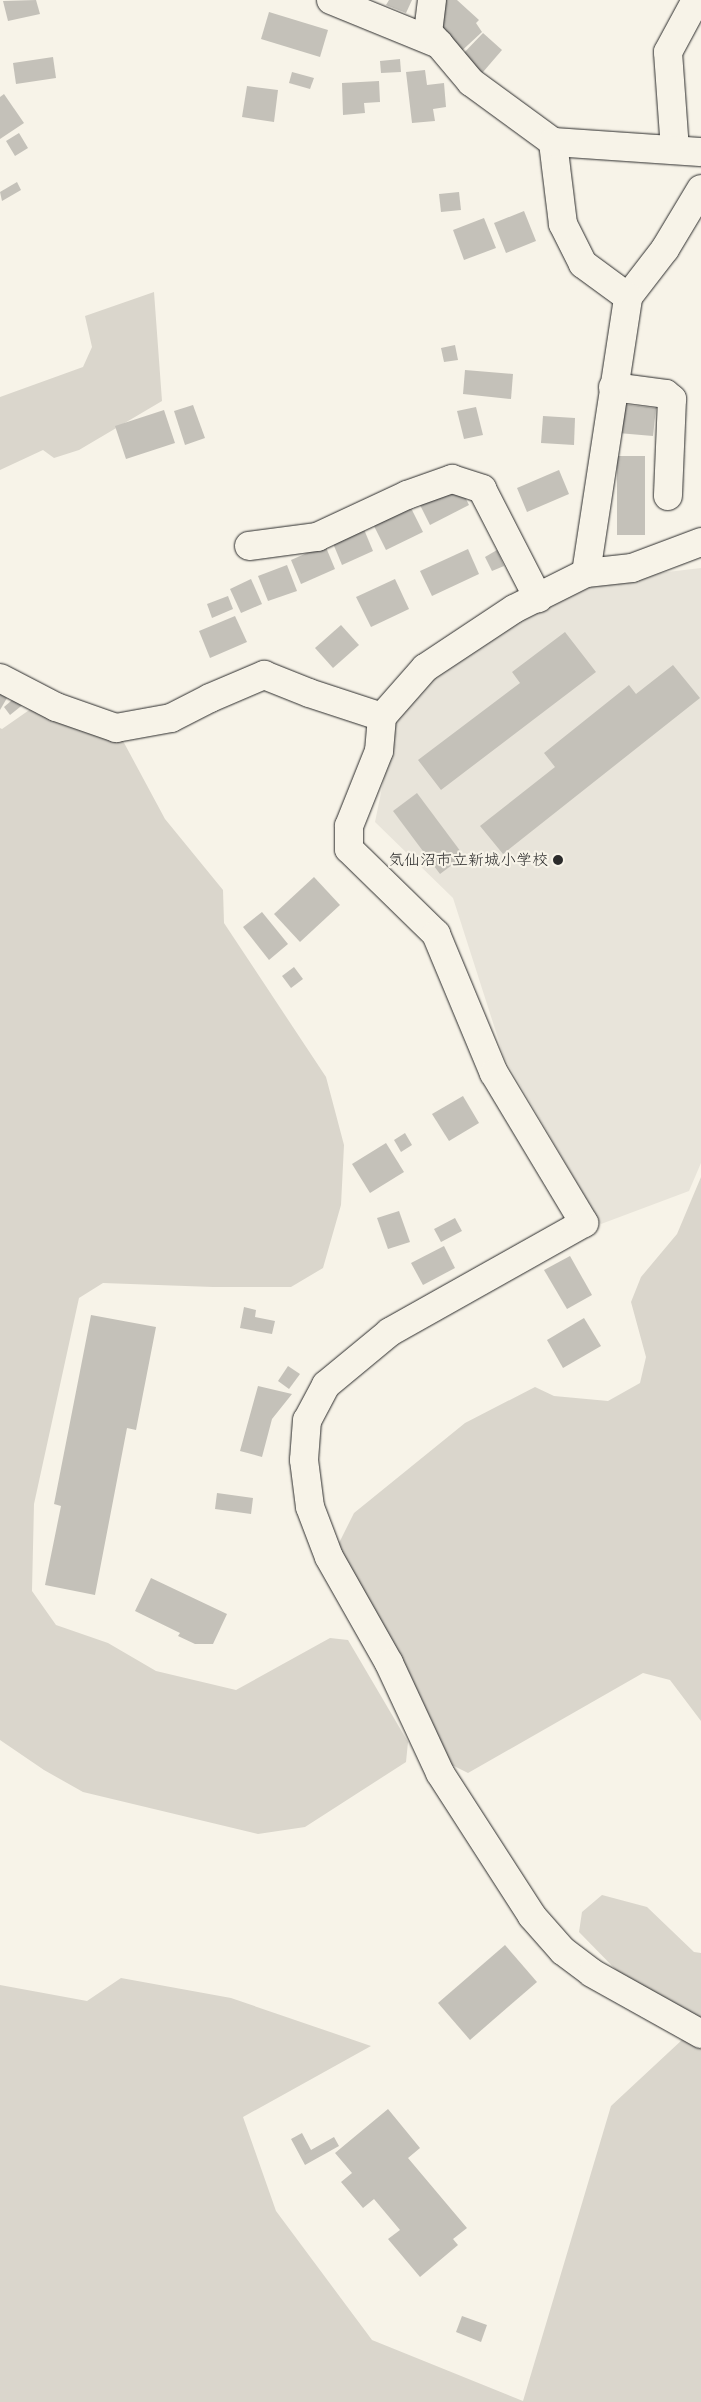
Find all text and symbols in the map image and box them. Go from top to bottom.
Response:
place label: 気仙沼市立新城小学校 [388,850,548,870]
marker: 気仙沼市立新城小学校 [552,854,564,866]

